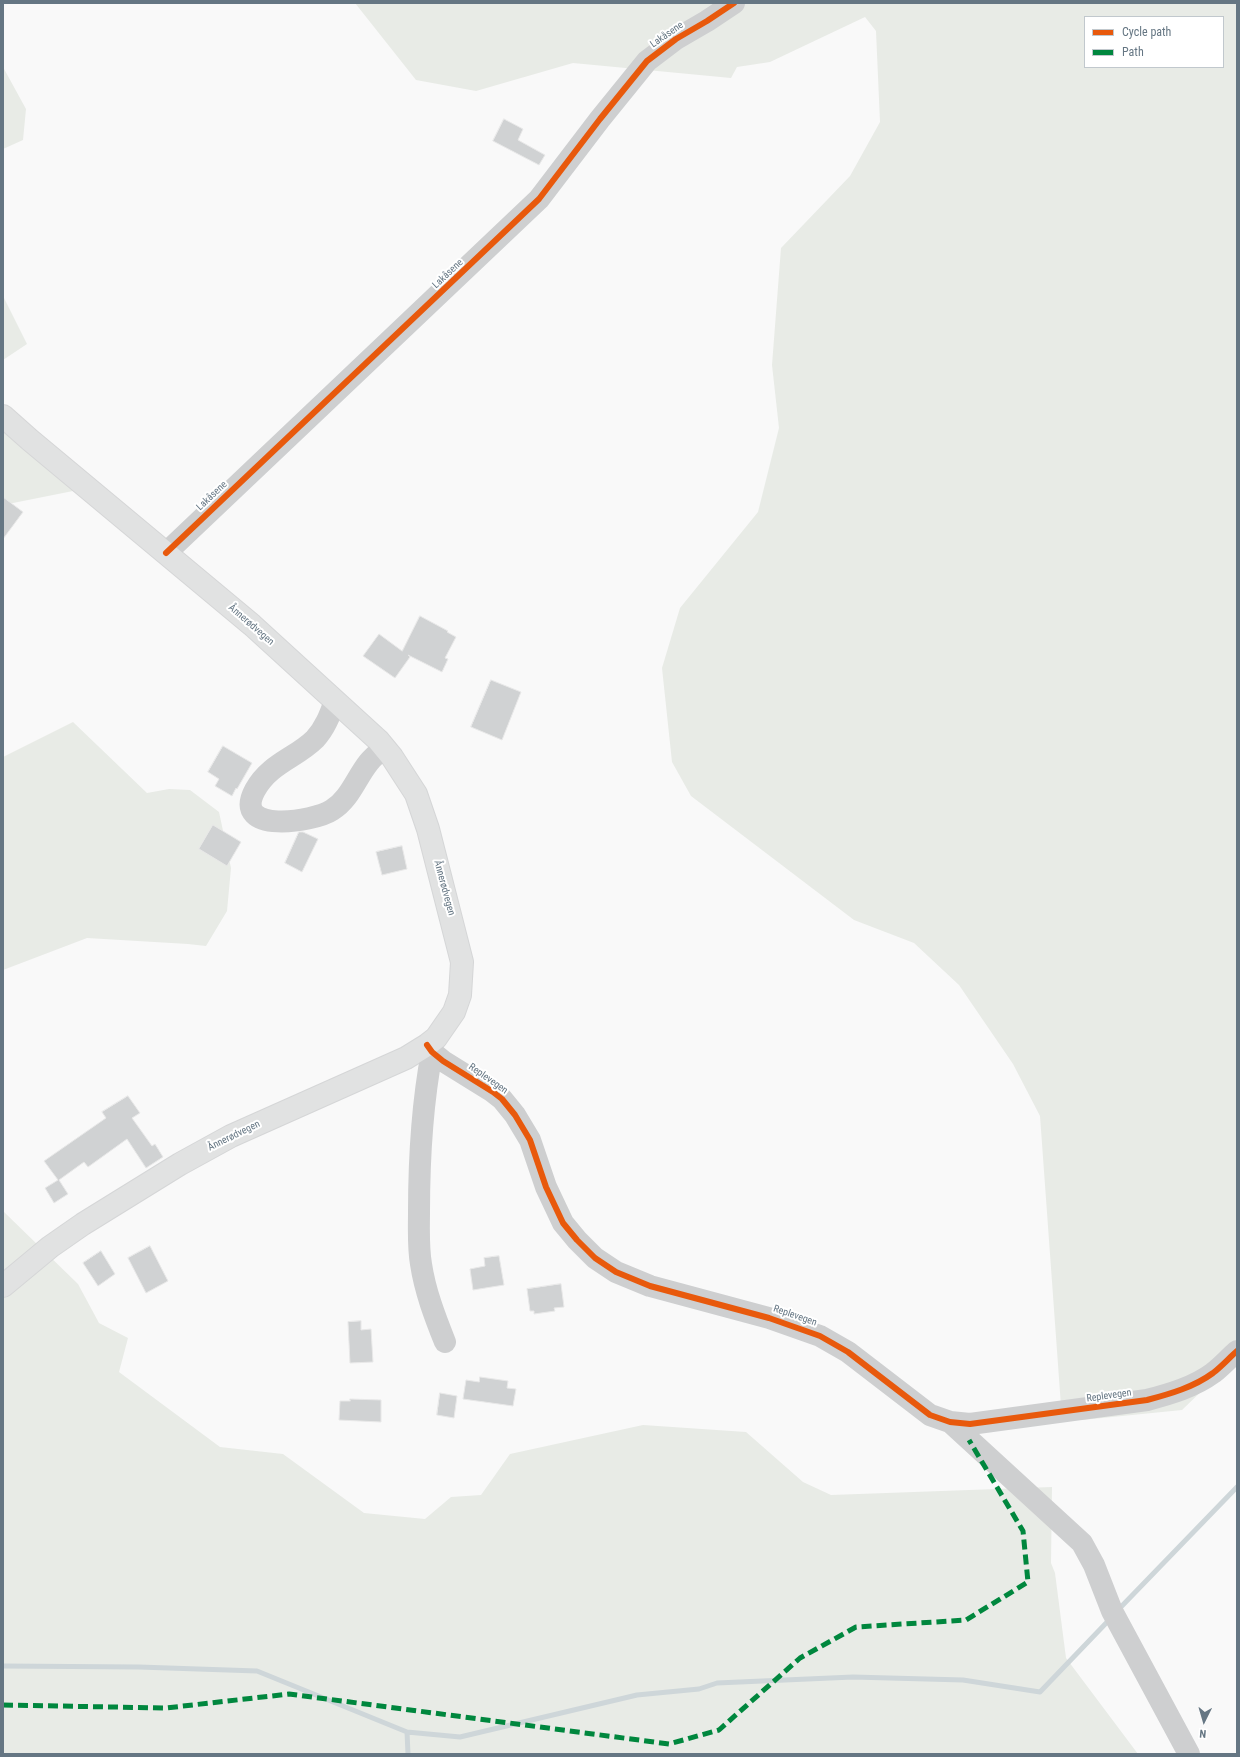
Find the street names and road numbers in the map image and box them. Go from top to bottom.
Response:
street label: Lakåsene [648,19,686,51]
street label: Lakåsene [430,257,466,291]
street label: Lakåsene [194,479,230,513]
street label: Ånnerødvegen [226,602,276,648]
street label: Ånnerødvegen [431,859,457,917]
street label: Replevegen [466,1061,510,1097]
street label: Ånnerødvegen [206,1118,262,1154]
street label: Replevegen [772,1303,818,1329]
street label: Replevegen [1086,1387,1132,1405]

